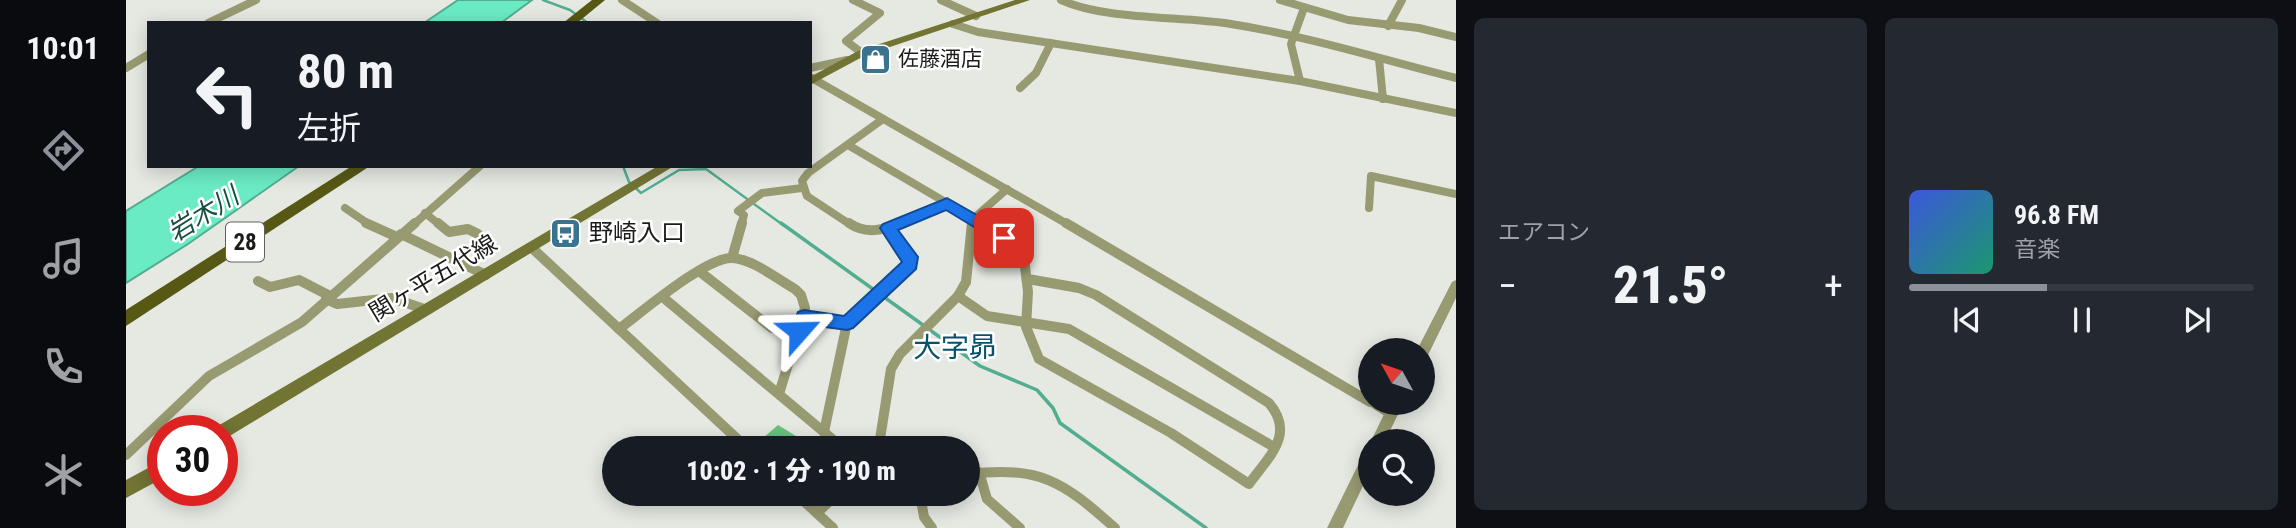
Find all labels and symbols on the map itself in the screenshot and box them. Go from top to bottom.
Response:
shop icon: 佐藤酒店 [858,42,892,76]
place label: 佐藤酒店 [898,47,982,71]
water label: 岩木川 [162,179,247,247]
pin [974,208,1034,268]
bus stop icon: 野崎入口 [549,216,583,250]
place label: 野崎入口 [589,219,685,247]
road number: 28 [226,222,264,262]
street label: 関ヶ平五代線 [364,229,502,327]
position arrow [762,294,836,368]
district label: 大字昴 [913,331,997,364]
north arrow [1358,338,1435,415]
speed limit sign: 30 [147,415,238,506]

